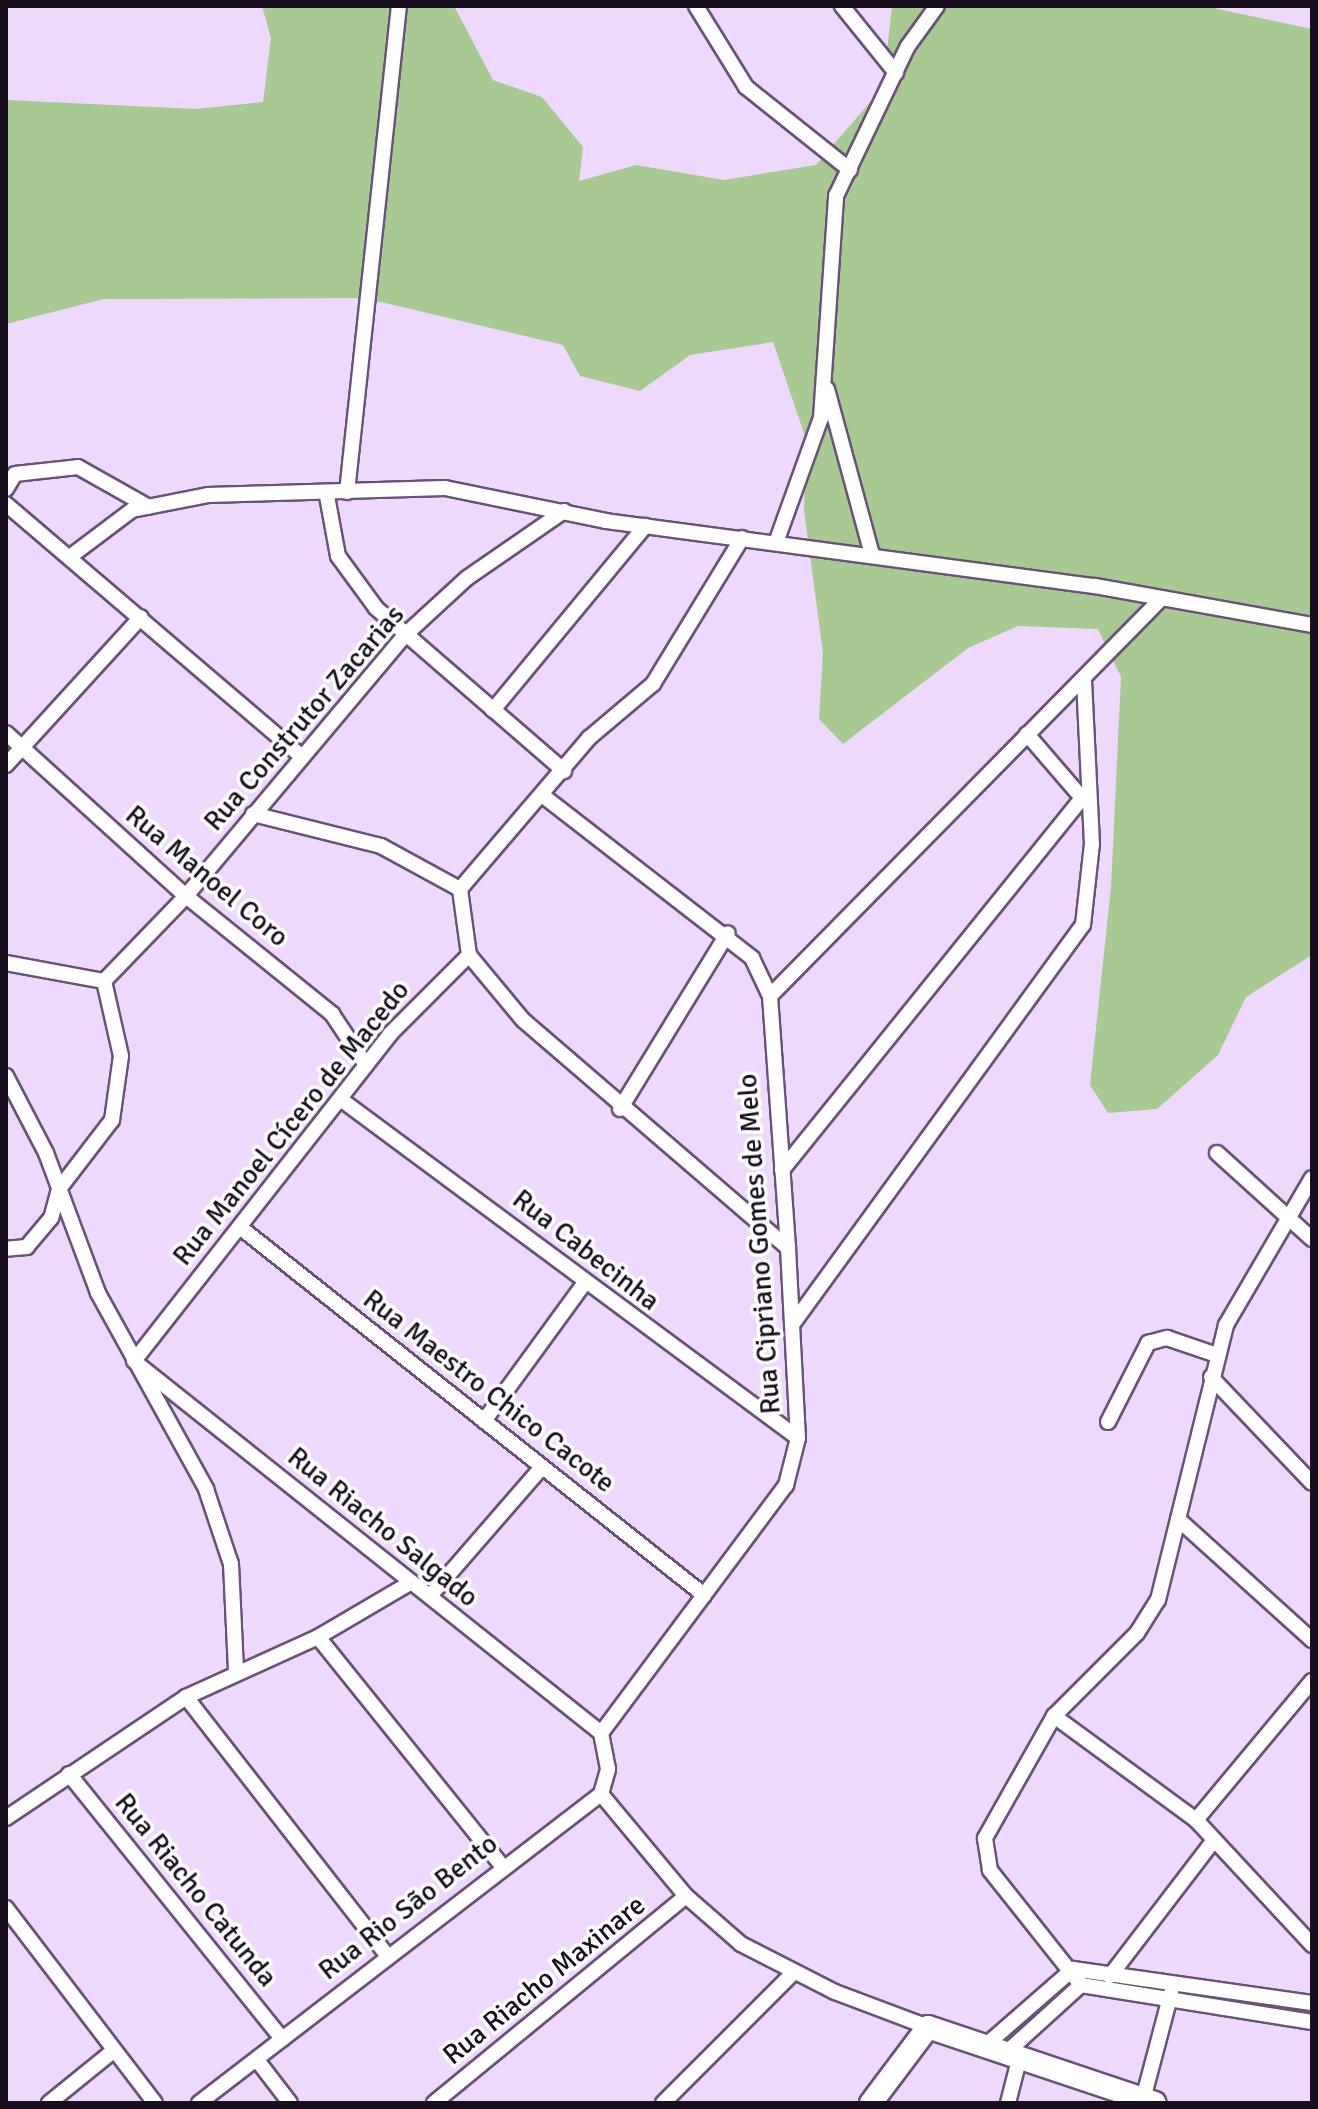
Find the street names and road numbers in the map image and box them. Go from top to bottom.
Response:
street label: Rua Construtor Zacarias [197,598,411,838]
street label: Rua Manoel Coro [119,798,295,954]
street label: Rua Manoel Cícero de Macedo [166,974,416,1272]
street label: Rua Cipriano Gomes de Melo [730,1073,788,1415]
street label: Rua Cabecinha [506,1182,666,1318]
street label: Rua Maestro Chico Cacote [356,1282,622,1500]
street label: Rua Riacho Salgado [281,1440,485,1614]
street label: Rua Riacho Catunda [108,1786,284,1994]
street label: Rua Rio São Bento [312,1827,504,1987]
street label: Rua Riacho Maxinare [436,1888,652,2072]

